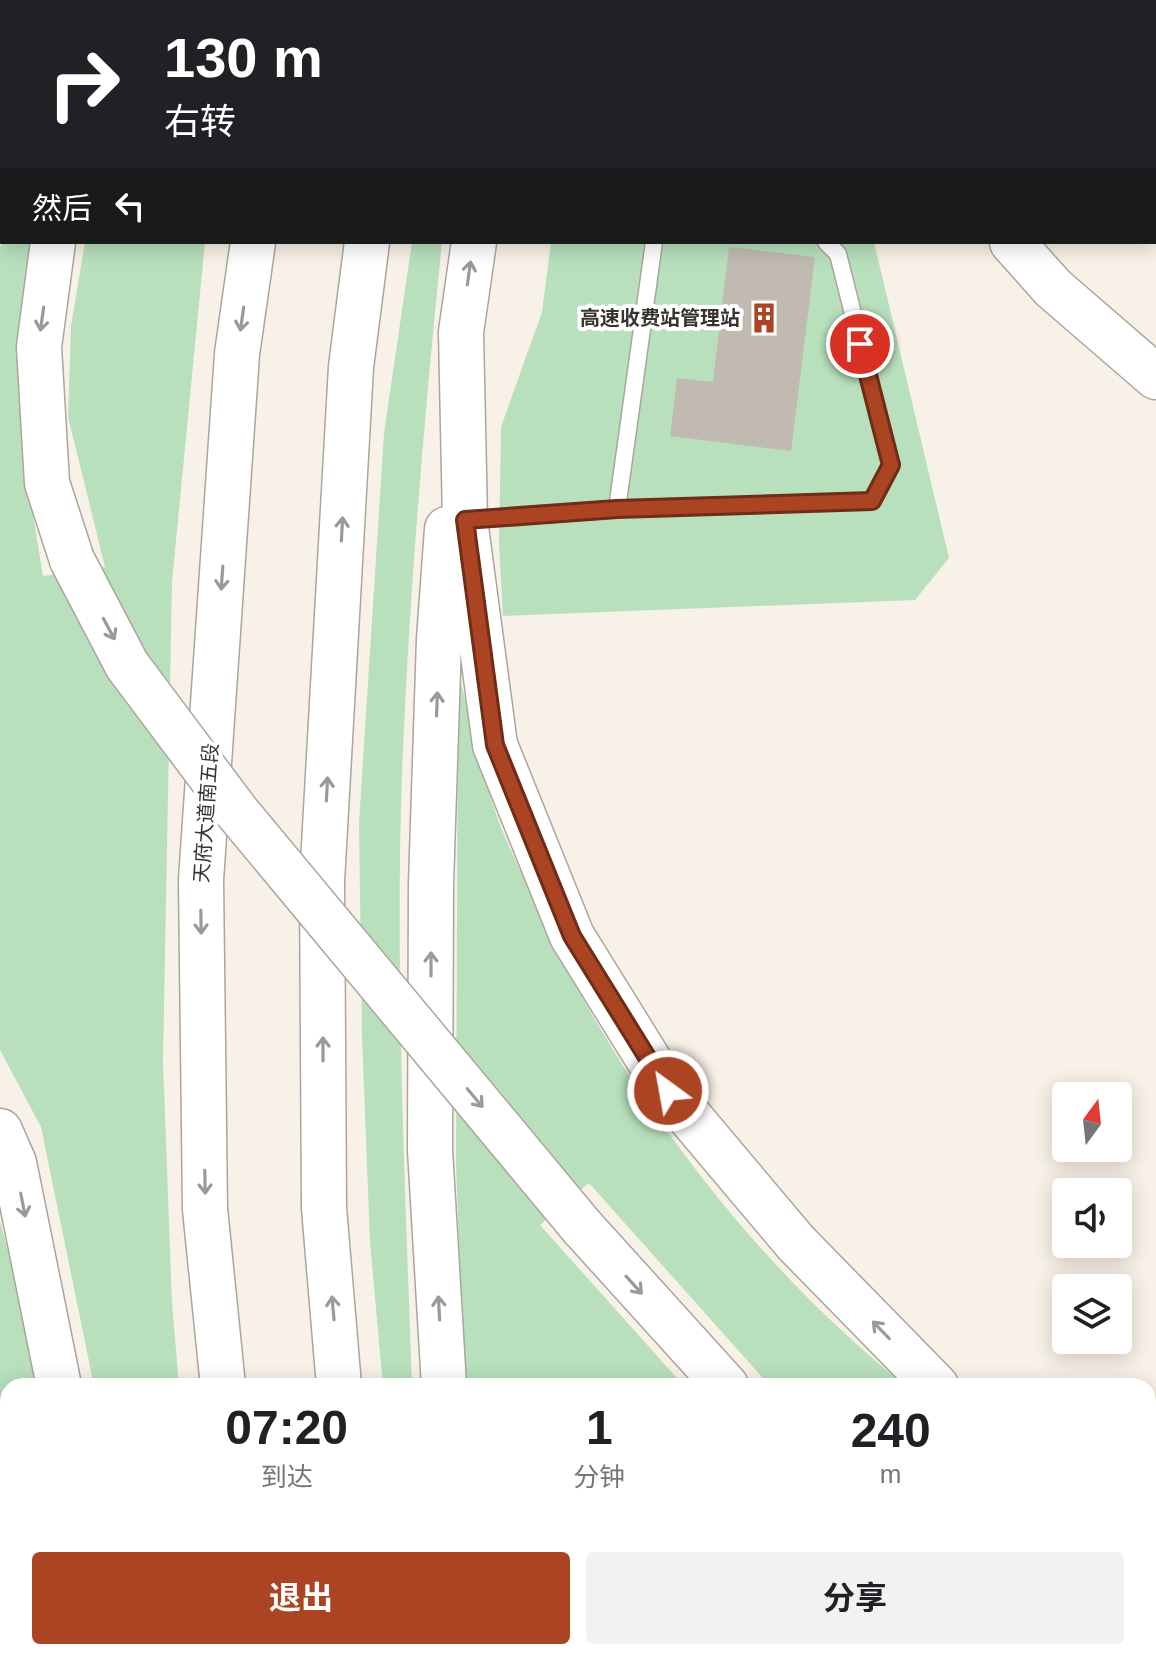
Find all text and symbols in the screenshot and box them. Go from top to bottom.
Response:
text: 130 m [164,26,323,89]
icon: right [32,32,136,136]
text: 右转 [164,101,236,142]
icon: left [108,184,152,228]
text: 然后 [32,192,92,225]
one-way arrow [462,261,477,286]
building icon: 高速收费站管理站 [747,301,781,335]
one-way arrow [35,305,50,332]
one-way arrow [234,306,249,331]
place label: 高速收费站管理站 [580,307,740,329]
pin [826,310,894,378]
icon: arrive [838,322,882,366]
one-way arrow [335,516,350,543]
one-way arrow [214,564,229,591]
one-way arrow [101,617,117,640]
one-way arrow [430,692,445,718]
street label: 天府大道南五段 [190,742,222,884]
one-way arrow [320,776,335,803]
one-way arrow [194,908,209,935]
one-way arrow [423,951,439,978]
one-way arrow [315,1036,331,1063]
position arrow [626,1049,710,1133]
north arrow [1052,1082,1132,1162]
map controls [1052,1082,1132,1354]
one-way arrow [466,1087,484,1108]
one-way arrow [197,1168,213,1195]
button: sound [1052,1178,1132,1258]
one-way arrow [16,1192,31,1218]
one-way arrow [625,1274,643,1294]
button: layers [1052,1274,1132,1354]
one-way arrow [325,1295,340,1322]
one-way arrow [432,1295,447,1322]
one-way arrow [872,1321,891,1340]
text: 07:20 [225,1401,348,1454]
text: 1 [586,1401,613,1454]
text: 240 [851,1404,931,1457]
text: m [880,1459,902,1489]
text: 到达 [261,1462,313,1492]
text: 分钟 [573,1462,625,1492]
button: 退出 [32,1552,570,1644]
button: 分享 [586,1552,1124,1644]

